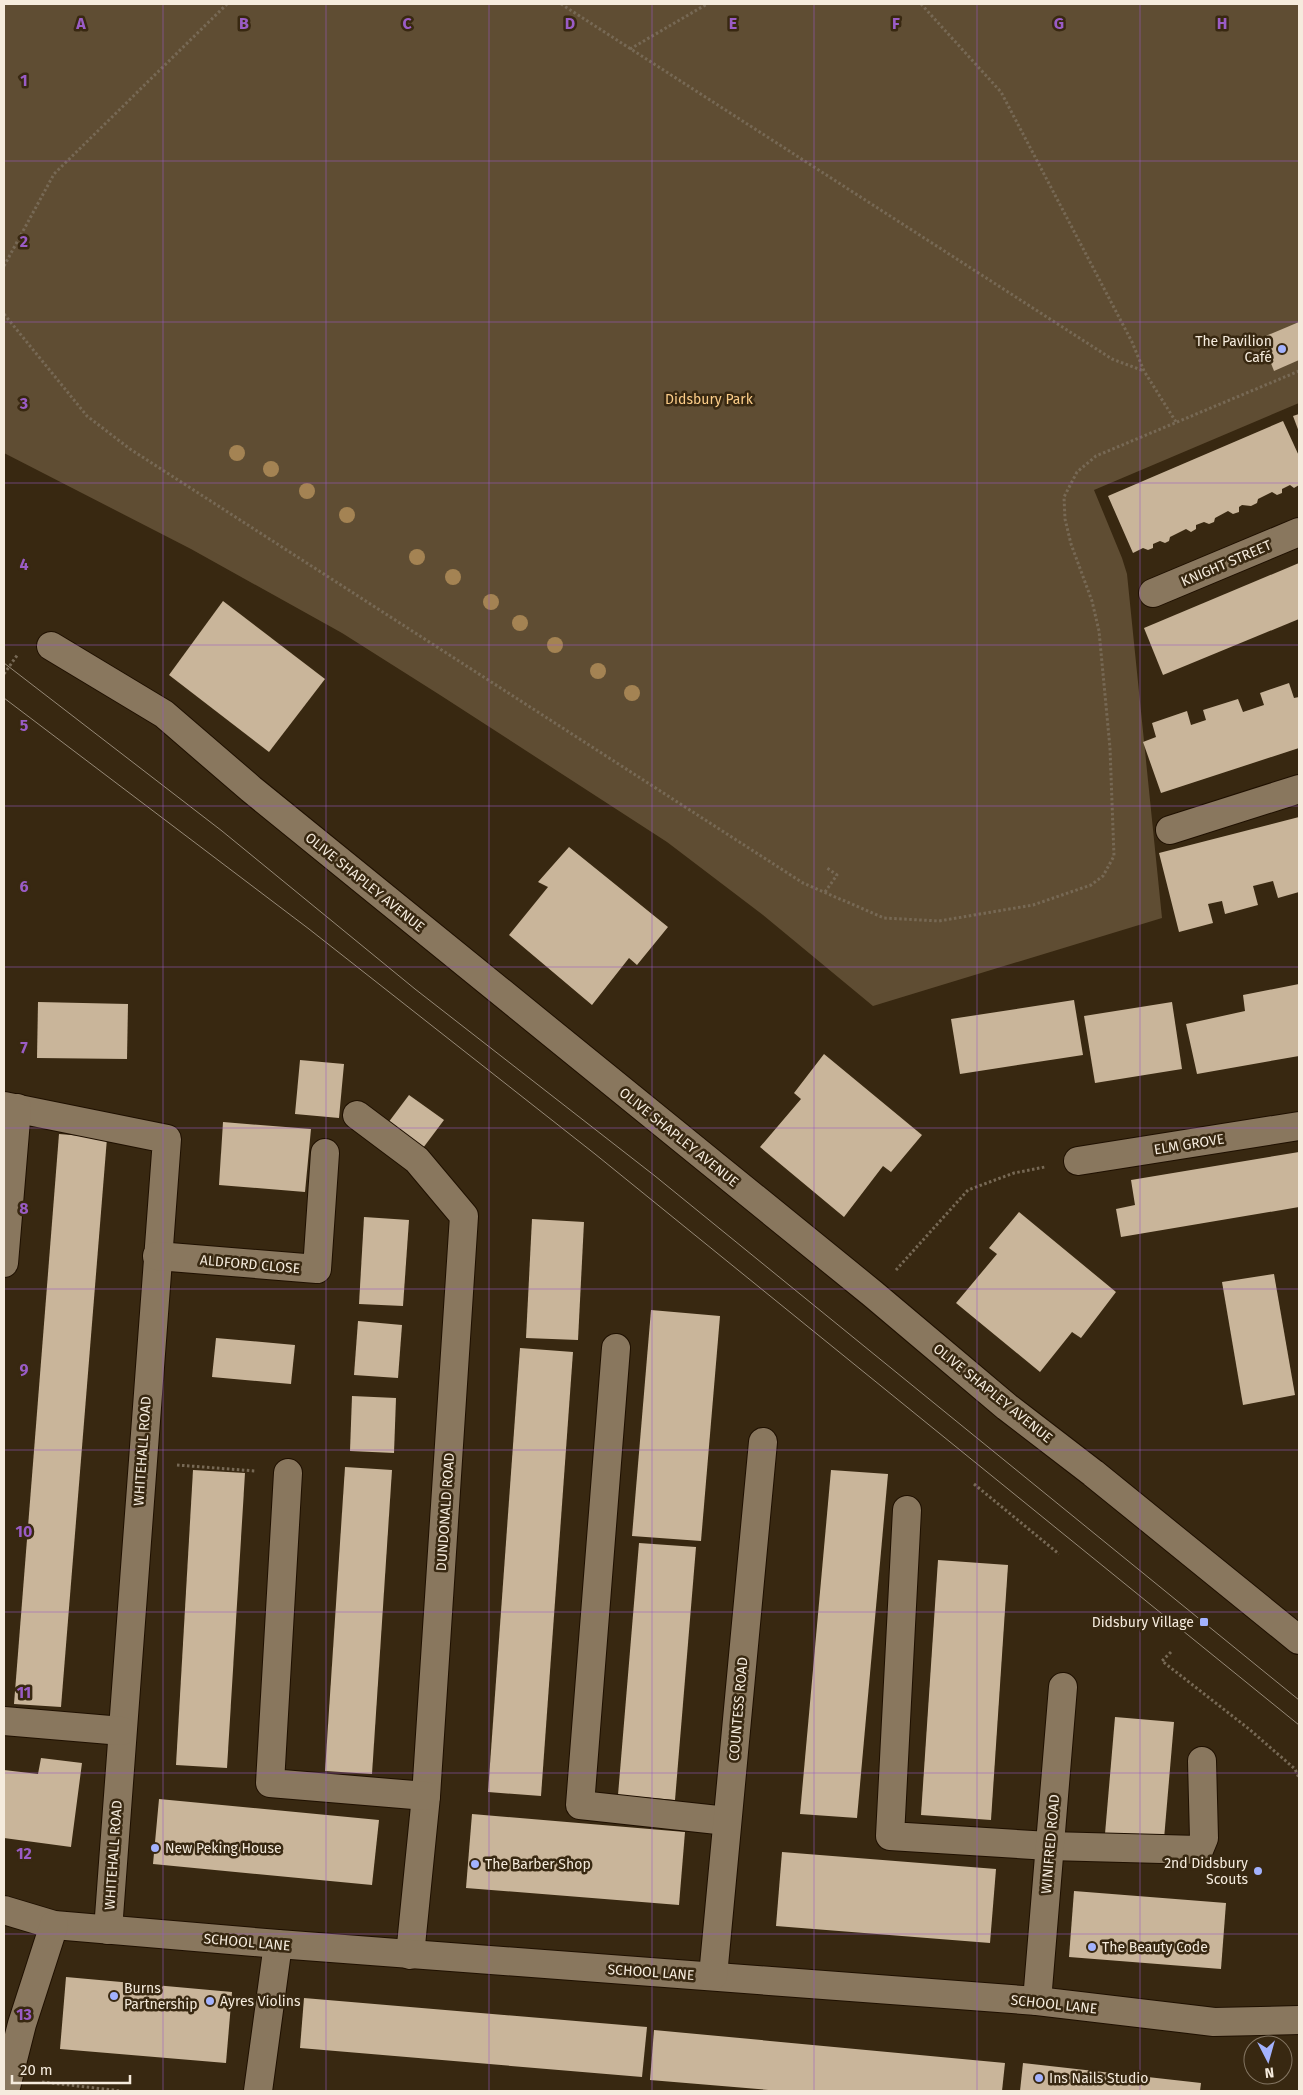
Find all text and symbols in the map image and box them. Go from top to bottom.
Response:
text: A [75,14,86,33]
text: B [239,14,249,33]
text: C [402,14,412,33]
text: D [565,14,575,33]
text: E [729,14,737,33]
text: F [892,14,900,33]
text: G [1054,14,1064,33]
text: H [1217,14,1227,33]
text: 1 [20,71,28,90]
text: 2 [20,232,28,251]
place label: The Pavilion Café [1195,333,1272,366]
marker: The Pavilion Café [1276,343,1288,355]
park label: Didsbury Park [665,391,754,408]
text: 3 [19,394,28,413]
street label: KNIGHT STREET [1178,536,1275,590]
text: 4 [19,555,29,574]
text: 5 [20,716,29,735]
street label: OLIVE SHAPLEY AVENUE [302,829,428,936]
text: 6 [19,877,29,896]
text: 7 [20,1038,28,1057]
street label: OLIVE SHAPLEY AVENUE [616,1084,742,1191]
street label: ELM GROVE [1153,1131,1225,1158]
text: 8 [19,1199,29,1218]
street label: ALDFORD CLOSE [199,1252,301,1277]
street label: OLIVE SHAPLEY AVENUE [930,1340,1056,1447]
text: 9 [20,1360,29,1379]
street label: WHITEHALL ROAD [130,1396,155,1507]
street label: DUNDONALD ROAD [433,1452,458,1572]
text: 10 [16,1522,32,1541]
place label: Didsbury Village [1092,1614,1194,1631]
marker: Didsbury Village [1198,1616,1210,1628]
street label: COUNTESS ROAD [725,1656,752,1762]
text: 11 [17,1683,31,1702]
street label: WINIFRED ROAD [1038,1794,1063,1895]
street label: WHITEHALL ROAD [101,1800,126,1911]
place label: New Peking House [165,1840,282,1857]
marker: New Peking House [149,1842,161,1854]
text: 12 [16,1844,32,1863]
place label: 2nd Didsbury Scouts [1164,1855,1248,1888]
place label: The Barber Shop [485,1856,591,1873]
marker: The Barber Shop [469,1858,481,1870]
marker: 2nd Didsbury Scouts [1252,1865,1264,1877]
street label: SCHOOL LANE [203,1930,291,1955]
place label: The Beauty Code [1102,1939,1208,1956]
marker: The Beauty Code [1086,1941,1098,1953]
street label: SCHOOL LANE [607,1961,695,1984]
place label: Burns Partnership [124,1980,197,2013]
marker: Burns Partnership [108,1990,120,2002]
street label: SCHOOL LANE [1010,1991,1098,2018]
place label: Ayres Violins [220,1993,301,2010]
marker: Ayres Violins [204,1995,216,2007]
text: 13 [16,2005,32,2024]
north arrow [1243,2035,1293,2085]
scale bar [12,2052,130,2084]
text: 20 m [20,2061,53,2079]
text: N [1264,2063,1275,2081]
place label: Ins Nails Studio [1049,2070,1148,2087]
marker: Ins Nails Studio [1033,2072,1045,2084]

